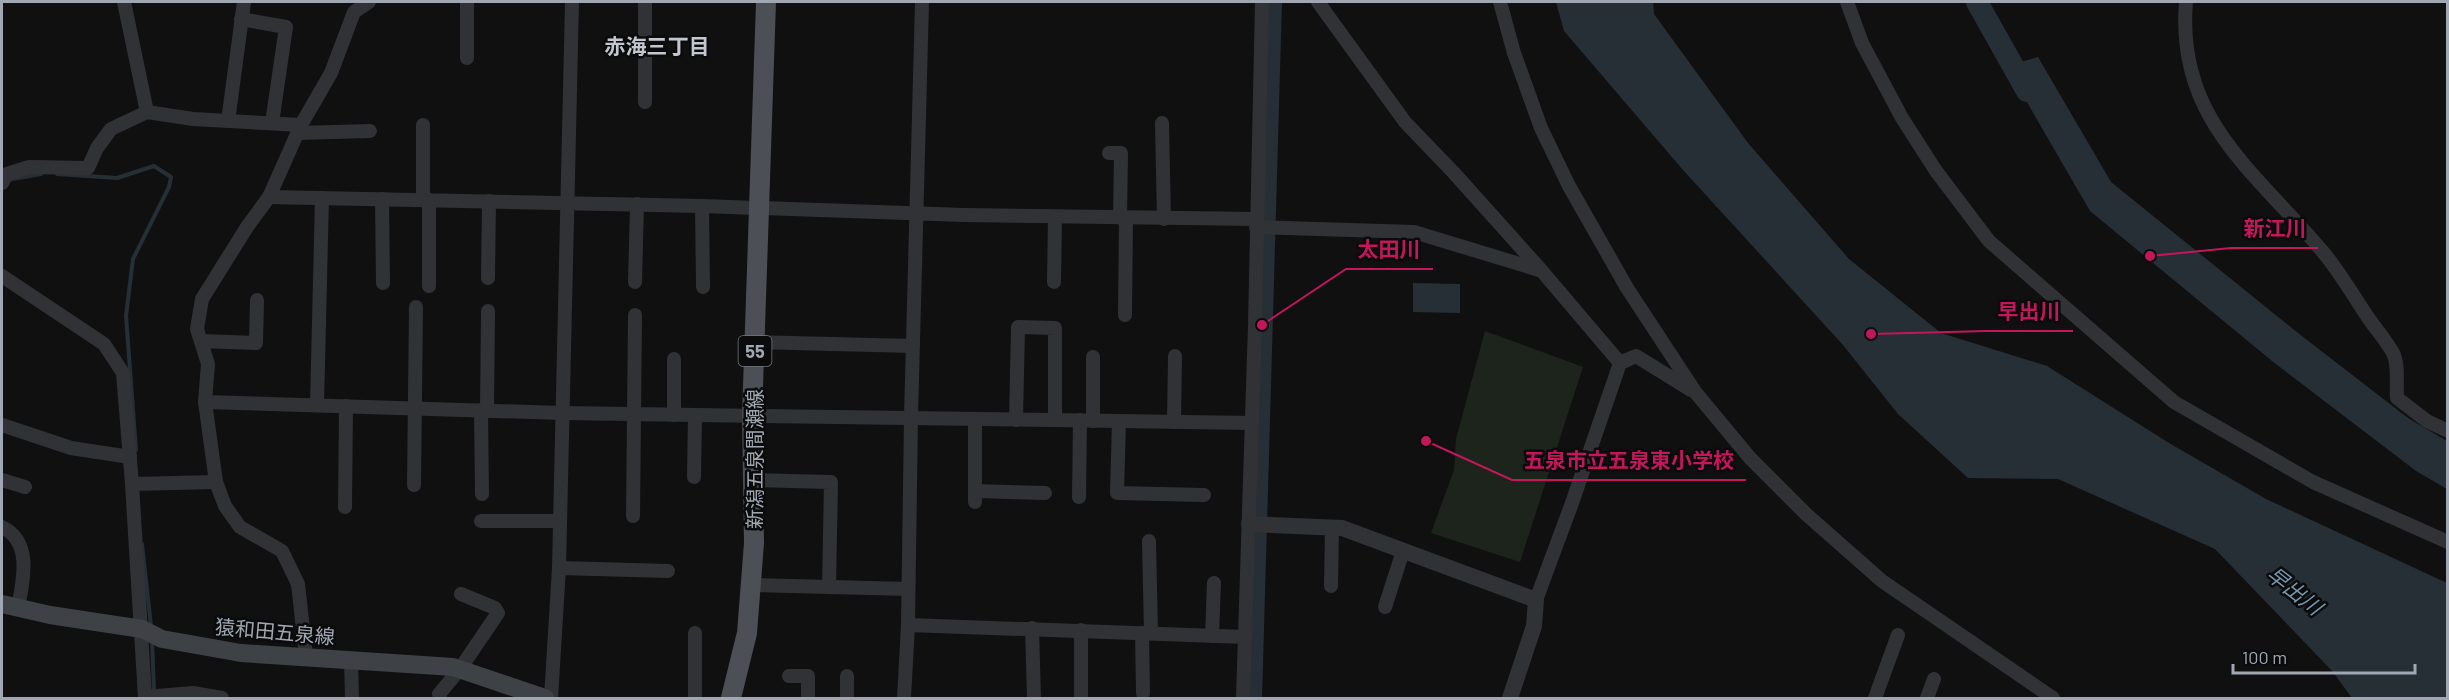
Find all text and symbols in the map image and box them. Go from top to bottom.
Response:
district label: 赤海三丁目 [605,33,710,58]
callout: 新江川 [2231,209,2318,248]
text: 新江川 [2244,215,2307,240]
callout: 太田川 [1346,230,1433,269]
text: 太田川 [1358,236,1421,261]
callout: 早出川 [1986,292,2073,331]
text: 早出川 [1998,298,2061,323]
road number: 55 [738,336,771,366]
street label: 新潟五泉間瀬線 [742,389,766,529]
callout: 五泉市立五泉東小学校 [1512,441,1746,480]
text: 五泉市立五泉東小学校 [1524,447,1734,472]
water label: 早出川 [2262,561,2329,620]
street label: 猿和田五泉線 [214,614,336,648]
scale bar [2233,637,2414,675]
text: 100 m [2242,646,2287,668]

